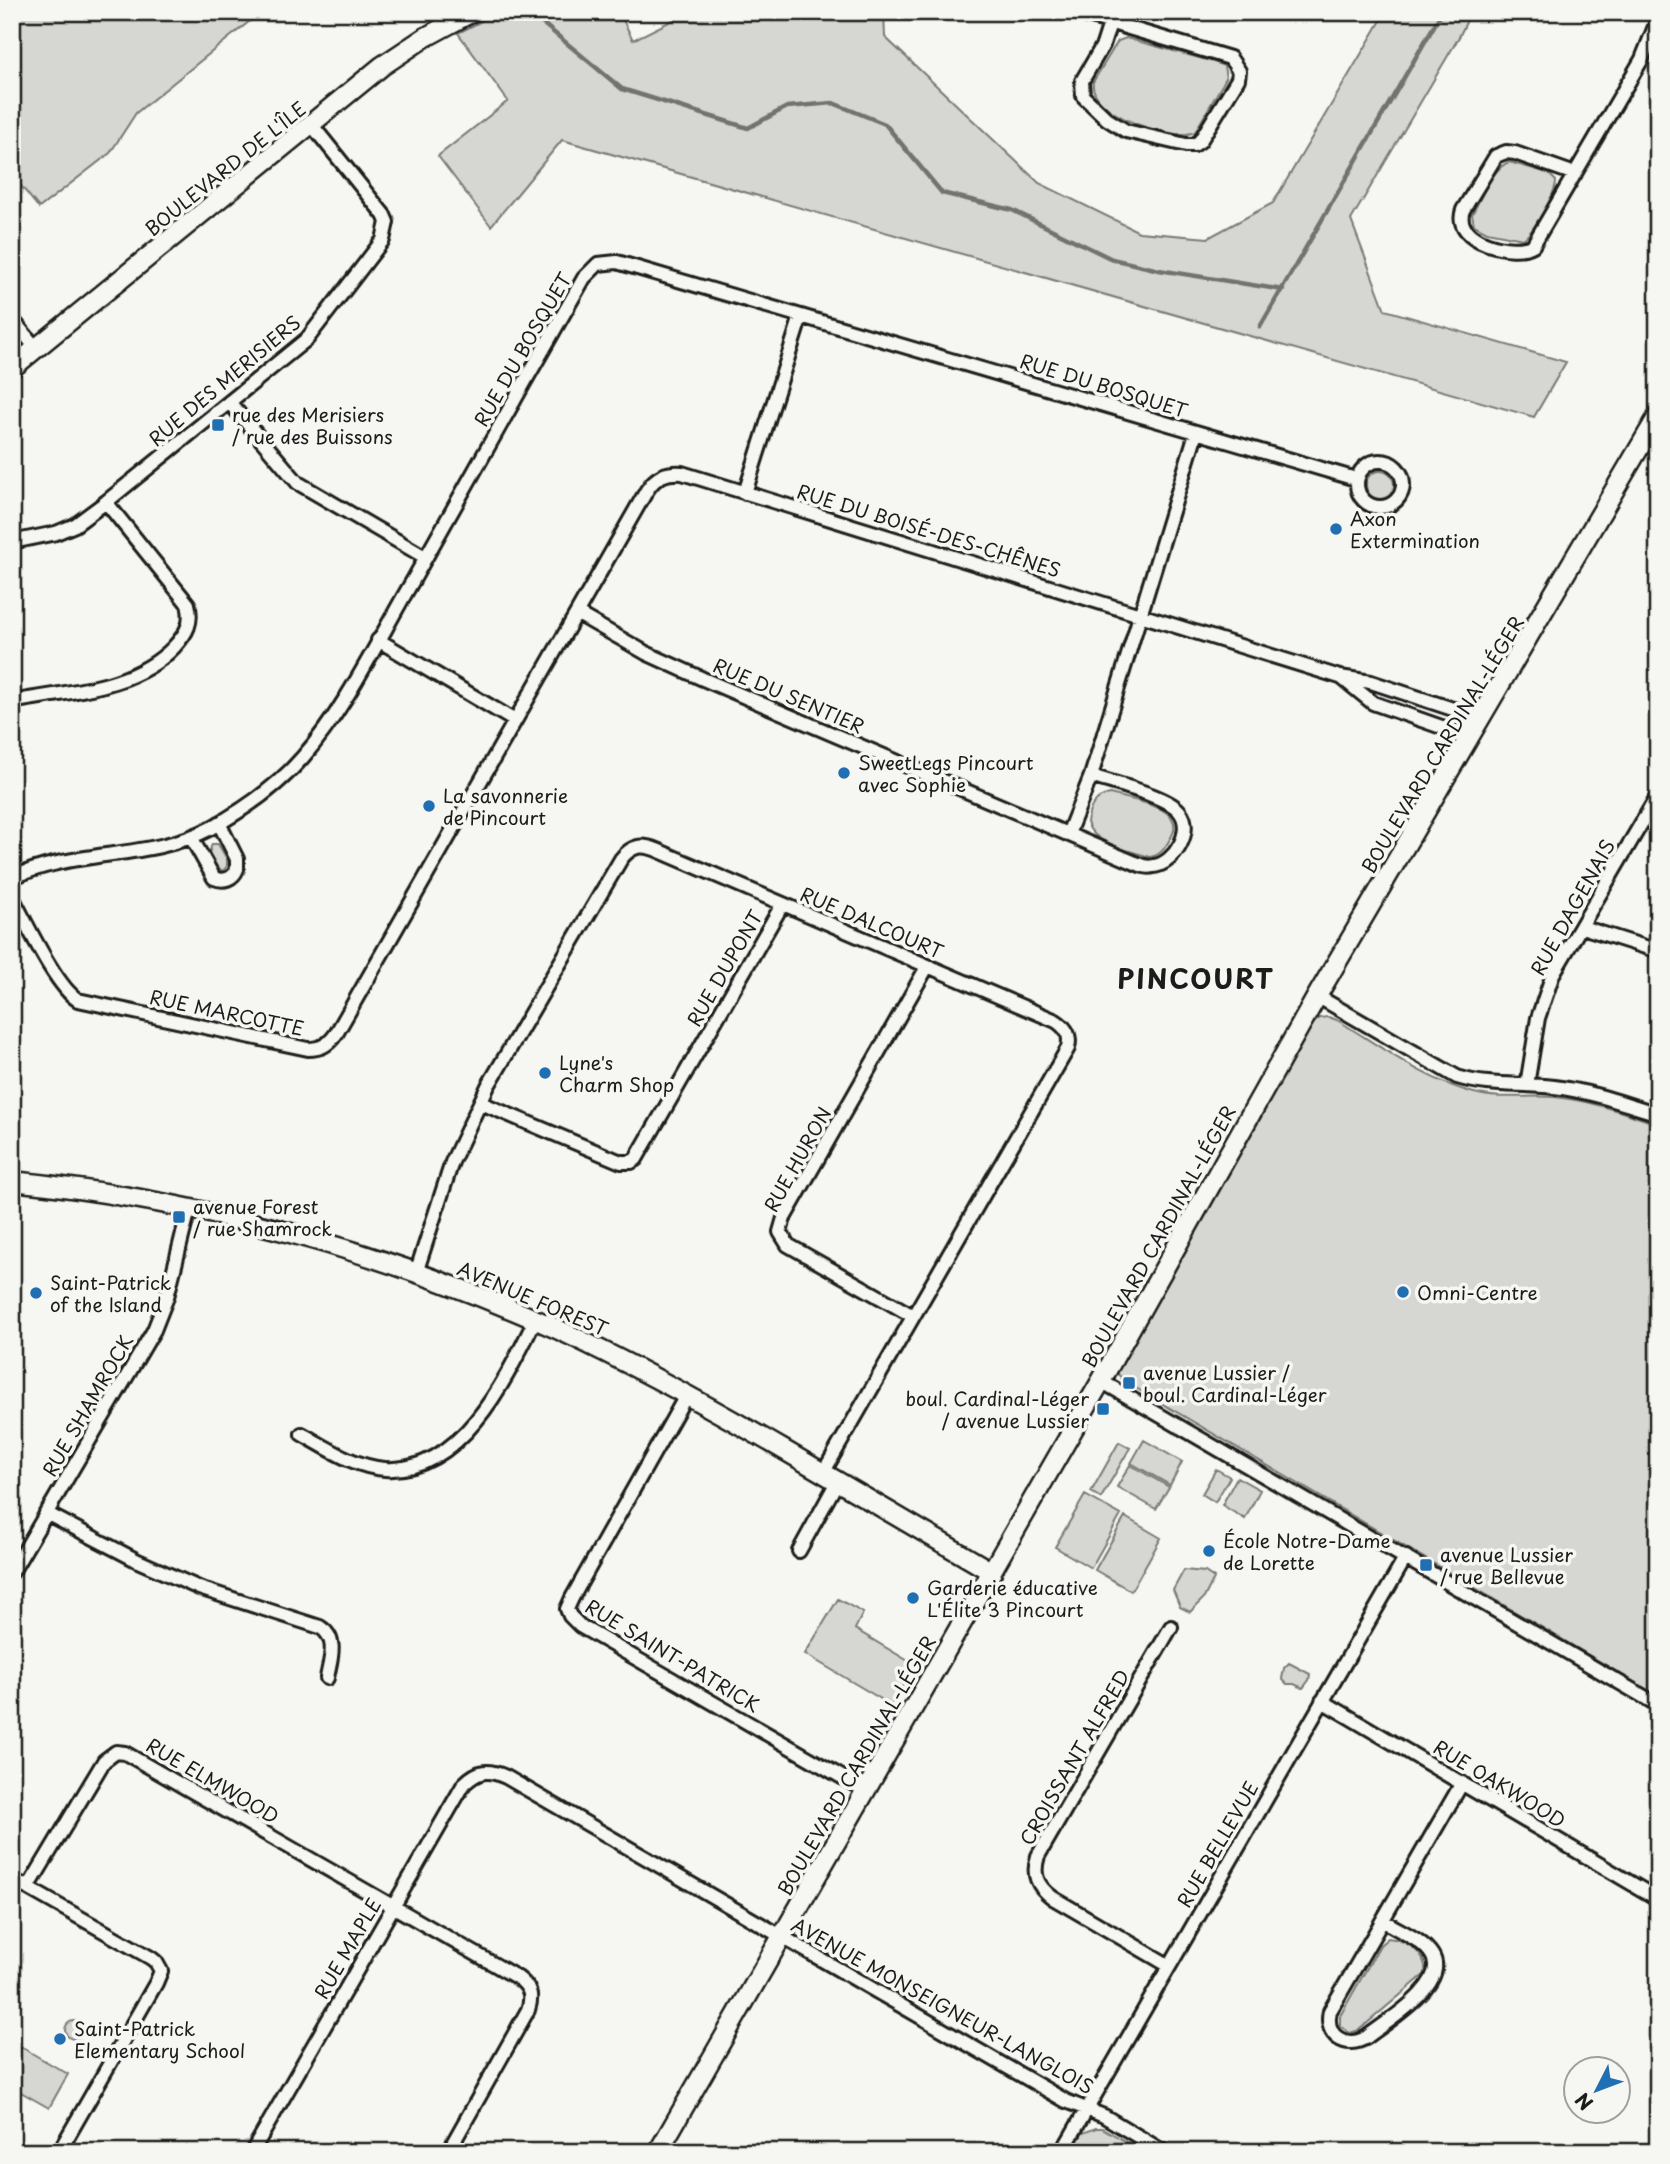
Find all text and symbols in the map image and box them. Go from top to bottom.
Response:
street label: BOULEVARD DE L'ÎLE [138,94,312,242]
street label: RUE DU BOSQUET [466,267,578,431]
street label: RUE DES MERISIERS [142,308,306,452]
street label: RUE DU BOSQUET [1017,346,1191,424]
place label: rue des Merisiers / rue des Buissons [232,400,393,450]
marker: rue des Merisiers / rue des Buissons [210,417,226,433]
street label: RUE DU BOISÉ-DES-CHÊNES [794,476,1064,584]
place label: Axon Extermination [1350,504,1480,554]
marker: Axon Extermination [1328,521,1344,537]
street label: BOULEVARD CARDINAL-LÉGER [1354,610,1530,878]
street label: RUE DU SENTIER [709,651,869,739]
place label: SweetLegs Pincourt avec Sophie [858,748,1034,798]
marker: SweetLegs Pincourt avec Sophie [836,765,852,781]
place label: La savonnerie de Pincourt [443,781,568,831]
marker: La savonnerie de Pincourt [421,798,437,814]
street label: RUE DAGENAIS [1523,834,1621,980]
street label: RUE DALCOURT [796,879,948,965]
street label: RUE DUPONT [679,905,769,1031]
district label: PINCOURT [1117,959,1275,998]
street label: RUE MARCOTTE [147,982,307,1042]
place label: Lyne's Charm Shop [559,1048,674,1098]
marker: Lyne's Charm Shop [537,1065,553,1081]
street label: BOULEVARD CARDINAL-LÉGER [1074,1100,1242,1372]
street label: RUE HURON [757,1101,837,1217]
place label: avenue Forest / rue Shamrock [193,1192,332,1242]
marker: avenue Forest / rue Shamrock [171,1209,187,1225]
street label: AVENUE FOREST [453,1254,613,1342]
place label: Saint-Patrick of the Island [50,1268,172,1318]
place label: Omni-Centre [1417,1278,1538,1306]
marker: Omni-Centre [1395,1284,1411,1300]
marker: Saint-Patrick of the Island [28,1285,44,1301]
street label: RUE SHAMROCK [35,1329,139,1481]
place label: avenue Lussier / boul. Cardinal-Léger [1143,1358,1327,1408]
marker: avenue Lussier / boul. Cardinal-Léger [1121,1375,1137,1391]
place label: boul. Cardinal-Léger / avenue Lussier [905,1384,1089,1434]
marker: boul. Cardinal-Léger / avenue Lussier [1095,1401,1111,1417]
place label: École Notre-Dame de Lorette [1223,1526,1391,1576]
place label: avenue Lussier / rue Bellevue [1440,1540,1573,1590]
marker: École Notre-Dame de Lorette [1201,1543,1217,1559]
marker: avenue Lussier / rue Bellevue [1418,1557,1434,1573]
place label: Garderie éducative L'Élite 3 Pincourt [927,1573,1098,1623]
marker: Garderie éducative L'Élite 3 Pincourt [905,1590,921,1606]
street label: RUE SAINT-PATRICK [580,1592,766,1718]
street label: BOULEVARD CARDINAL-LÉGER [770,1630,942,1900]
street label: CROISSANT ALFRED [1012,1664,1136,1850]
street label: RUE ELMWOOD [141,1731,285,1829]
street label: RUE OAKWOOD [1429,1732,1571,1834]
street label: RUE BELLEVUE [1169,1776,1265,1912]
street label: RUE MAPLE [307,1892,387,2004]
street label: AVENUE MONSEIGNEUR-LANGLOIS [787,1910,1099,2100]
place label: Saint-Patrick Elementary School [74,2014,245,2064]
marker: Saint-Patrick Elementary School [52,2031,68,2047]
north arrow [1562,2056,1632,2126]
text: N [1568,2087,1599,2117]

